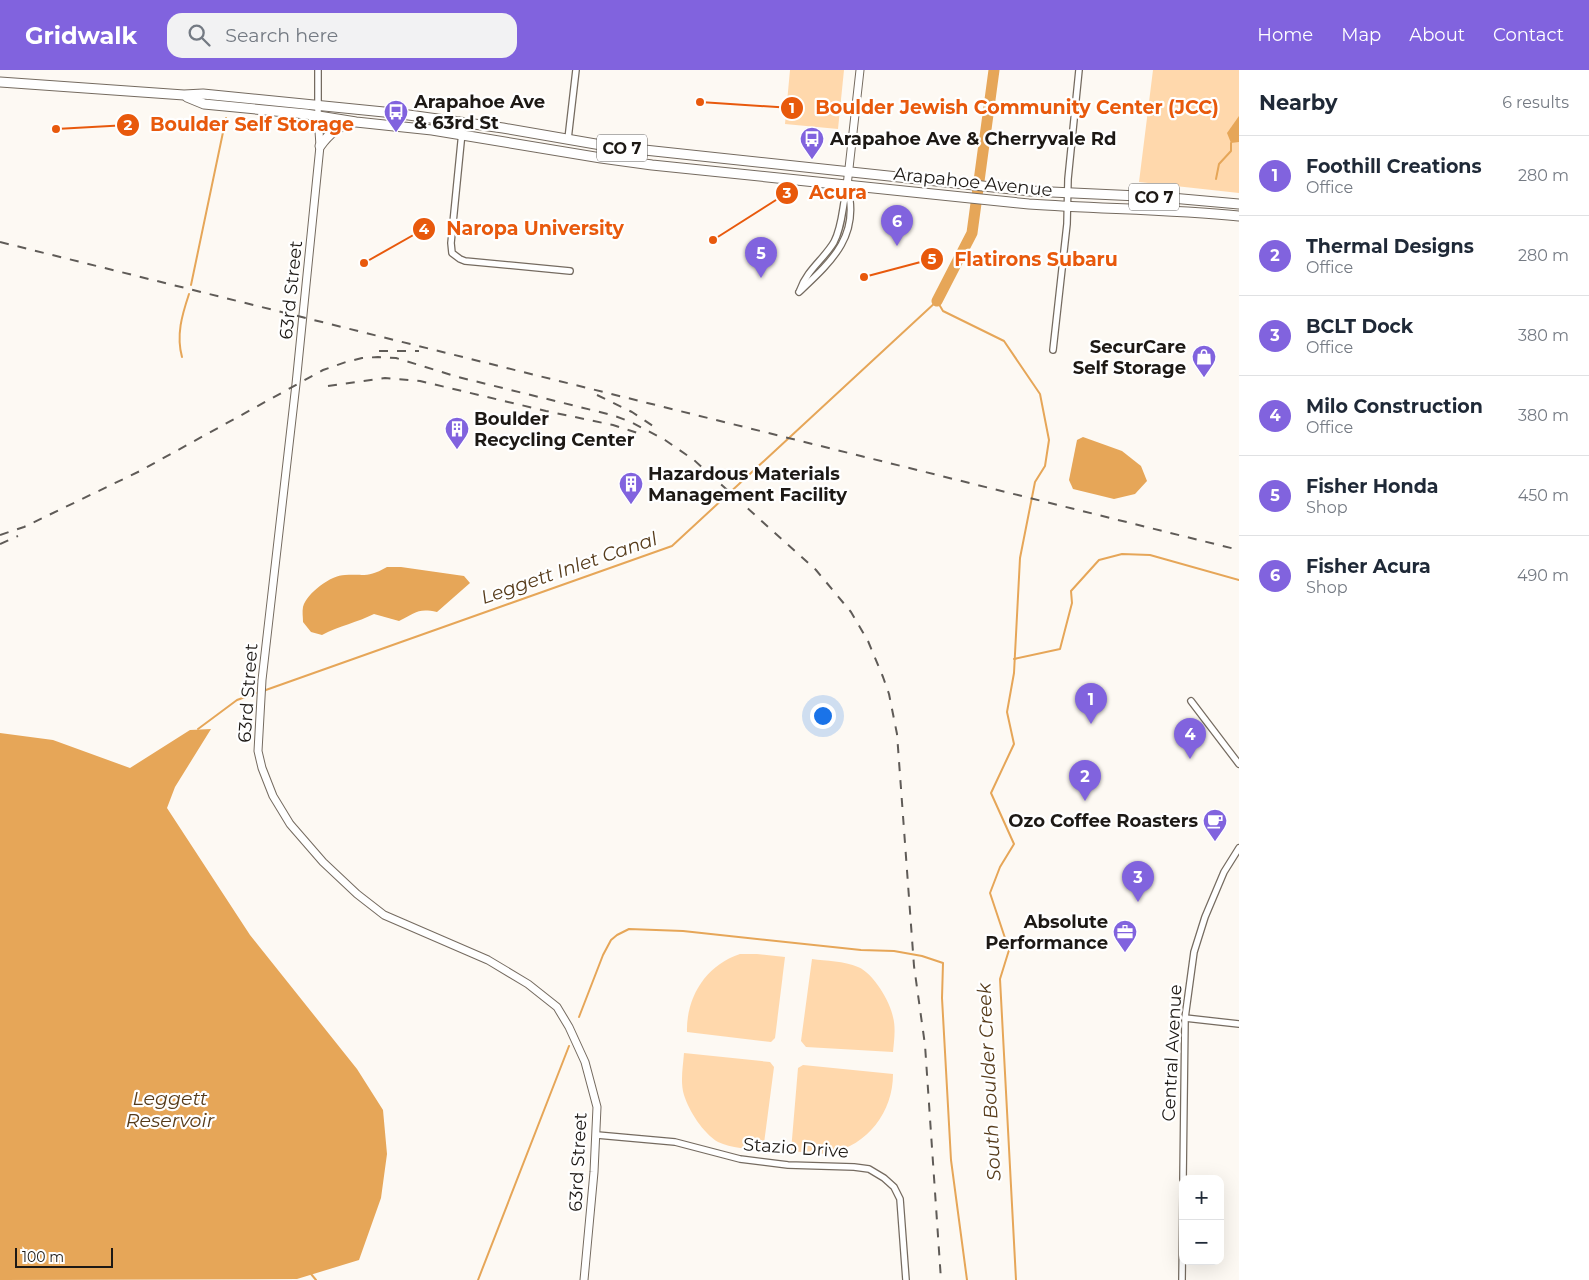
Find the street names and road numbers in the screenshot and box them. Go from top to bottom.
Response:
road number: CO 7 [597,134,647,162]
street label: Arapahoe Avenue [892,163,1054,201]
road number: CO 7 [1129,184,1179,210]
street label: 63rd Street [275,239,307,341]
street label: 63rd Street [234,643,262,743]
street label: Central Avenue [1157,984,1187,1122]
street label: 63rd Street [564,1112,592,1212]
street label: Stazio Drive [742,1133,850,1163]

